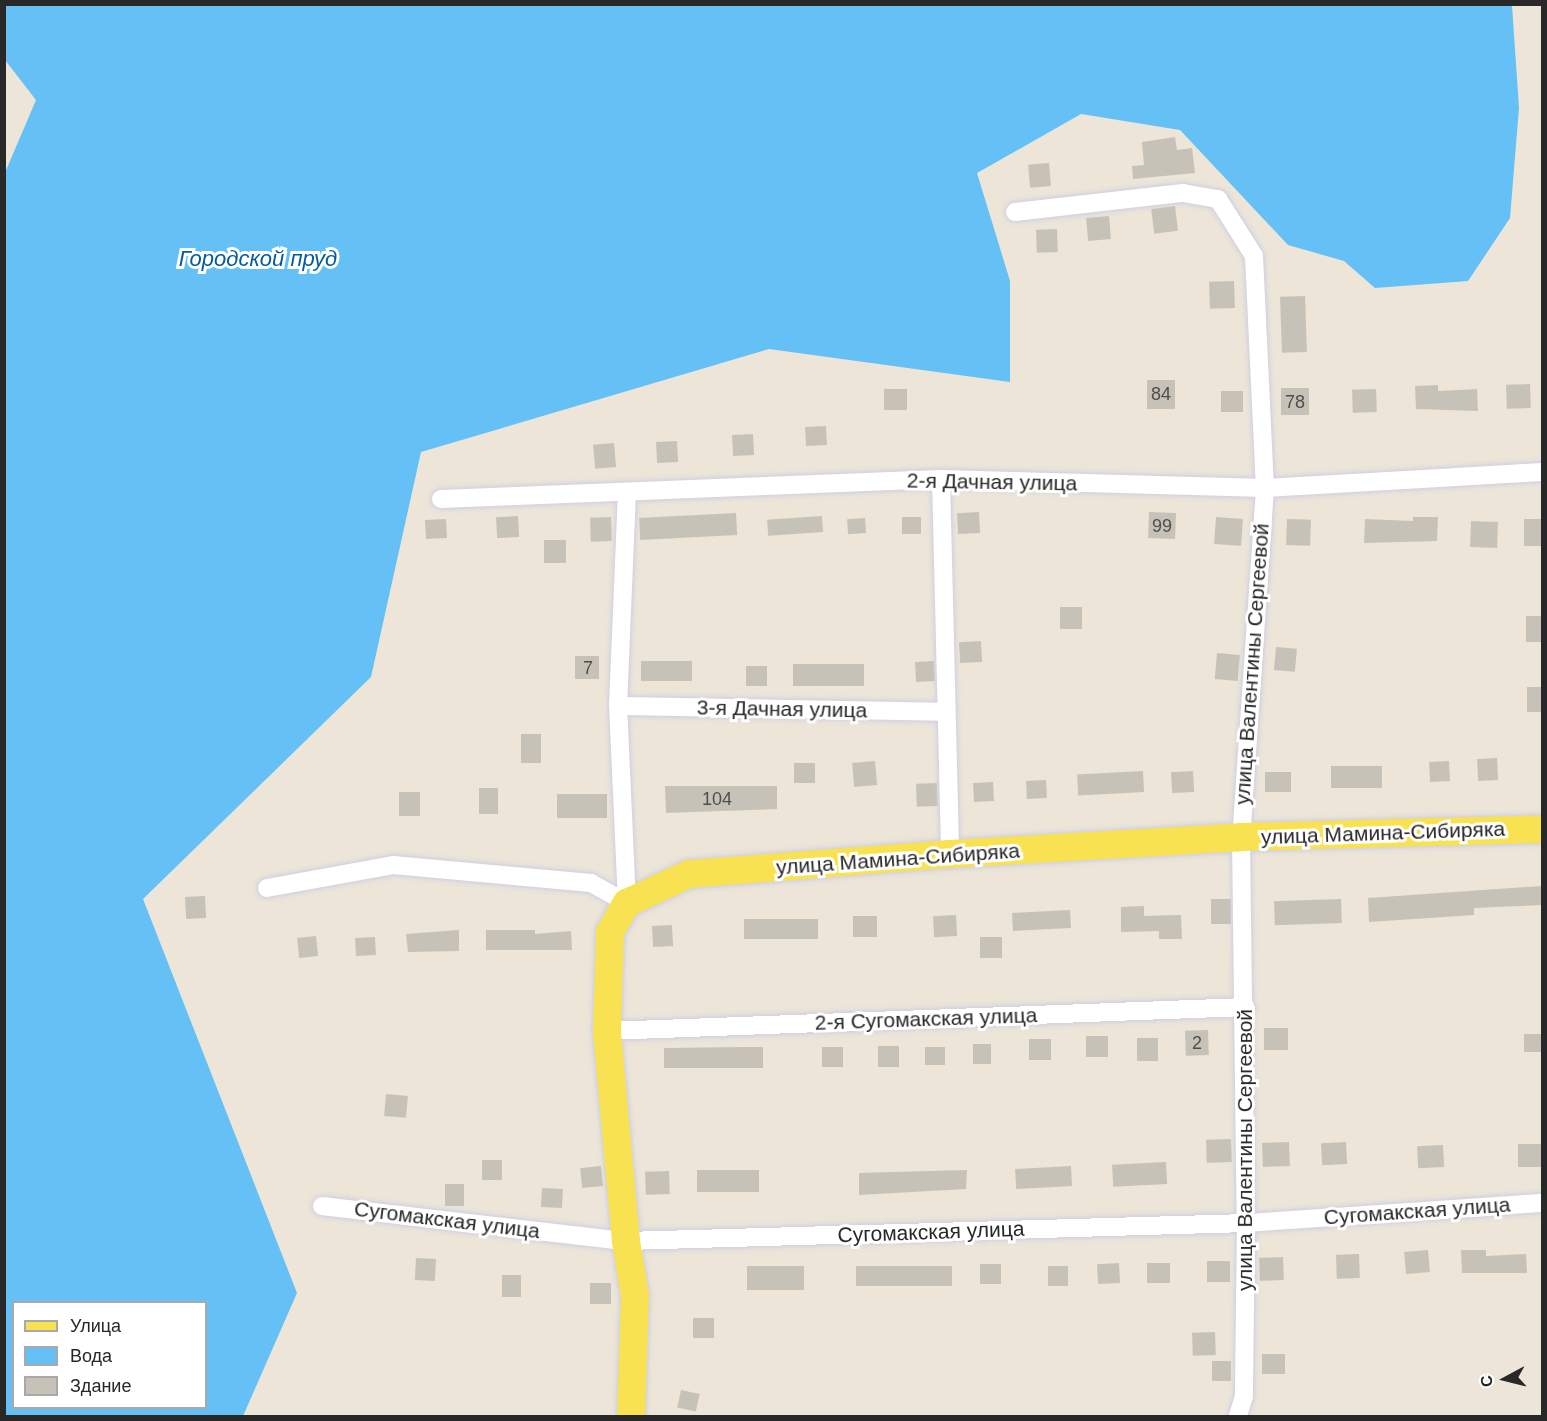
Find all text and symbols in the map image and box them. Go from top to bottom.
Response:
water label: Городской пруд [179,246,337,272]
house number: 84 [1151,383,1171,405]
house number: 78 [1285,391,1305,413]
street label: 2-я Дачная улица [907,468,1077,496]
house number: 99 [1152,515,1172,537]
street label: улица Валентины Сергеевой [1230,522,1274,806]
house number: 7 [583,657,593,679]
street label: 3-я Дачная улица [697,695,867,723]
house number: 104 [702,788,732,810]
street label: улица Мамина-Сибиряка [1261,816,1505,850]
street label: улица Мамина-Сибиряка [775,838,1021,880]
street label: 2-я Сугомакская улица [814,1003,1038,1035]
street label: улица Валентины Сергеевой [1232,1009,1258,1291]
house number: 2 [1192,1032,1202,1054]
street label: Сугомакская улица [1323,1192,1511,1230]
street label: Сугомакская улица [353,1196,541,1244]
street label: Сугомакская улица [837,1216,1025,1248]
legend [12,1301,207,1409]
text: Улица [70,1316,121,1336]
text: Вода [70,1346,112,1366]
north arrow [1475,1349,1535,1409]
text: С [1477,1374,1496,1388]
text: Здание [70,1376,131,1396]

